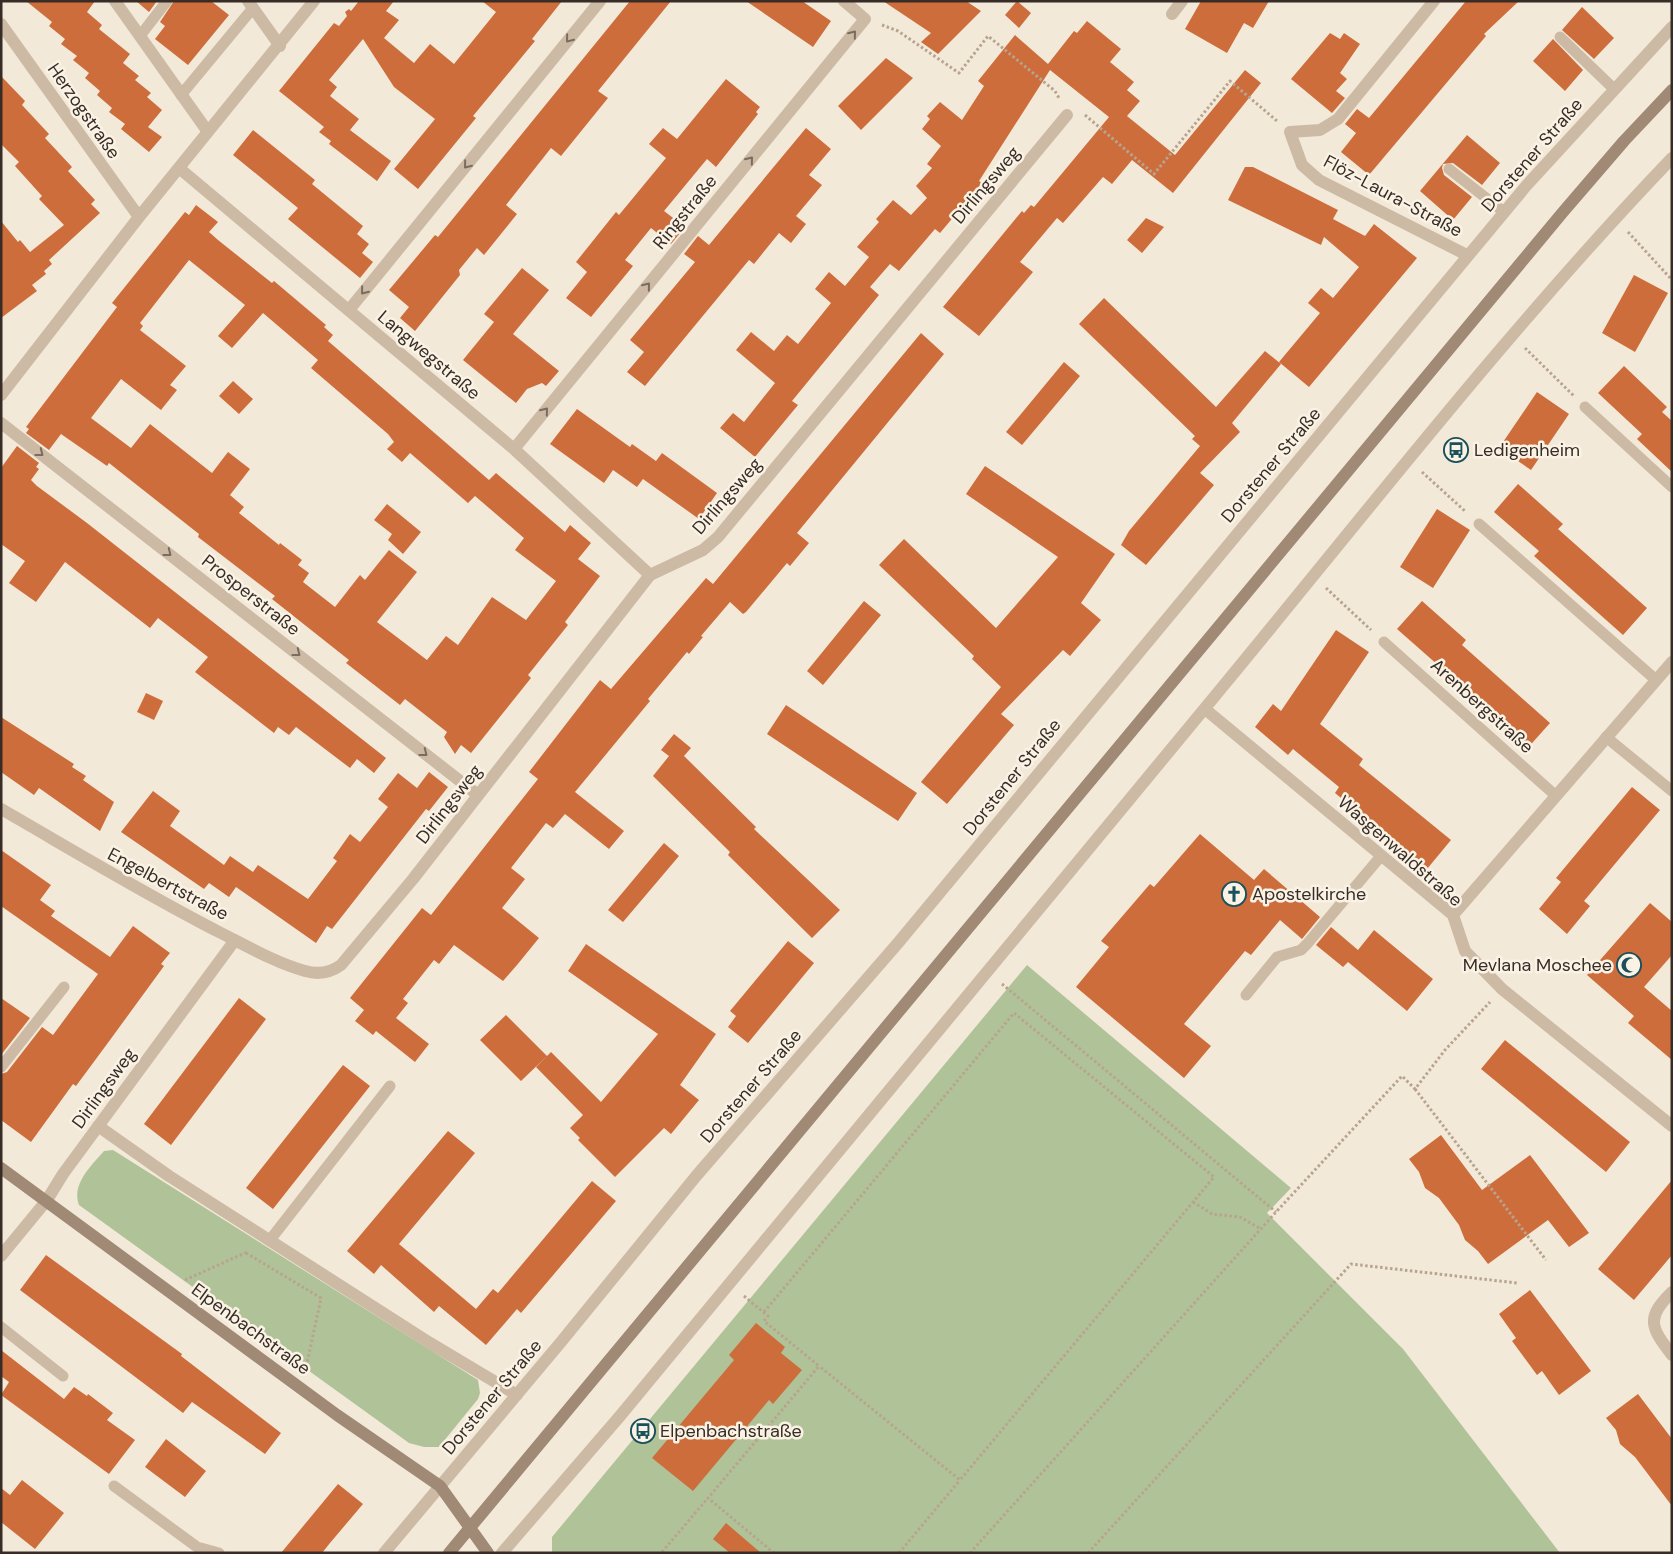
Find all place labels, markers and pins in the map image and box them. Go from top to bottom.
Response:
bus stop icon: Ledigenheim [1443,437,1469,463]
place label: Ledigenheim [1474,438,1580,462]
church icon: Apostelkirche [1221,881,1247,907]
place label: Apostelkirche [1252,882,1366,906]
mosque icon: Mevlana Moschee [1616,952,1642,978]
place label: Mevlana Moschee [1463,953,1612,977]
bus stop icon: Elpenbachstraße [630,1418,656,1444]
place label: Elpenbachstraße [660,1419,802,1443]

